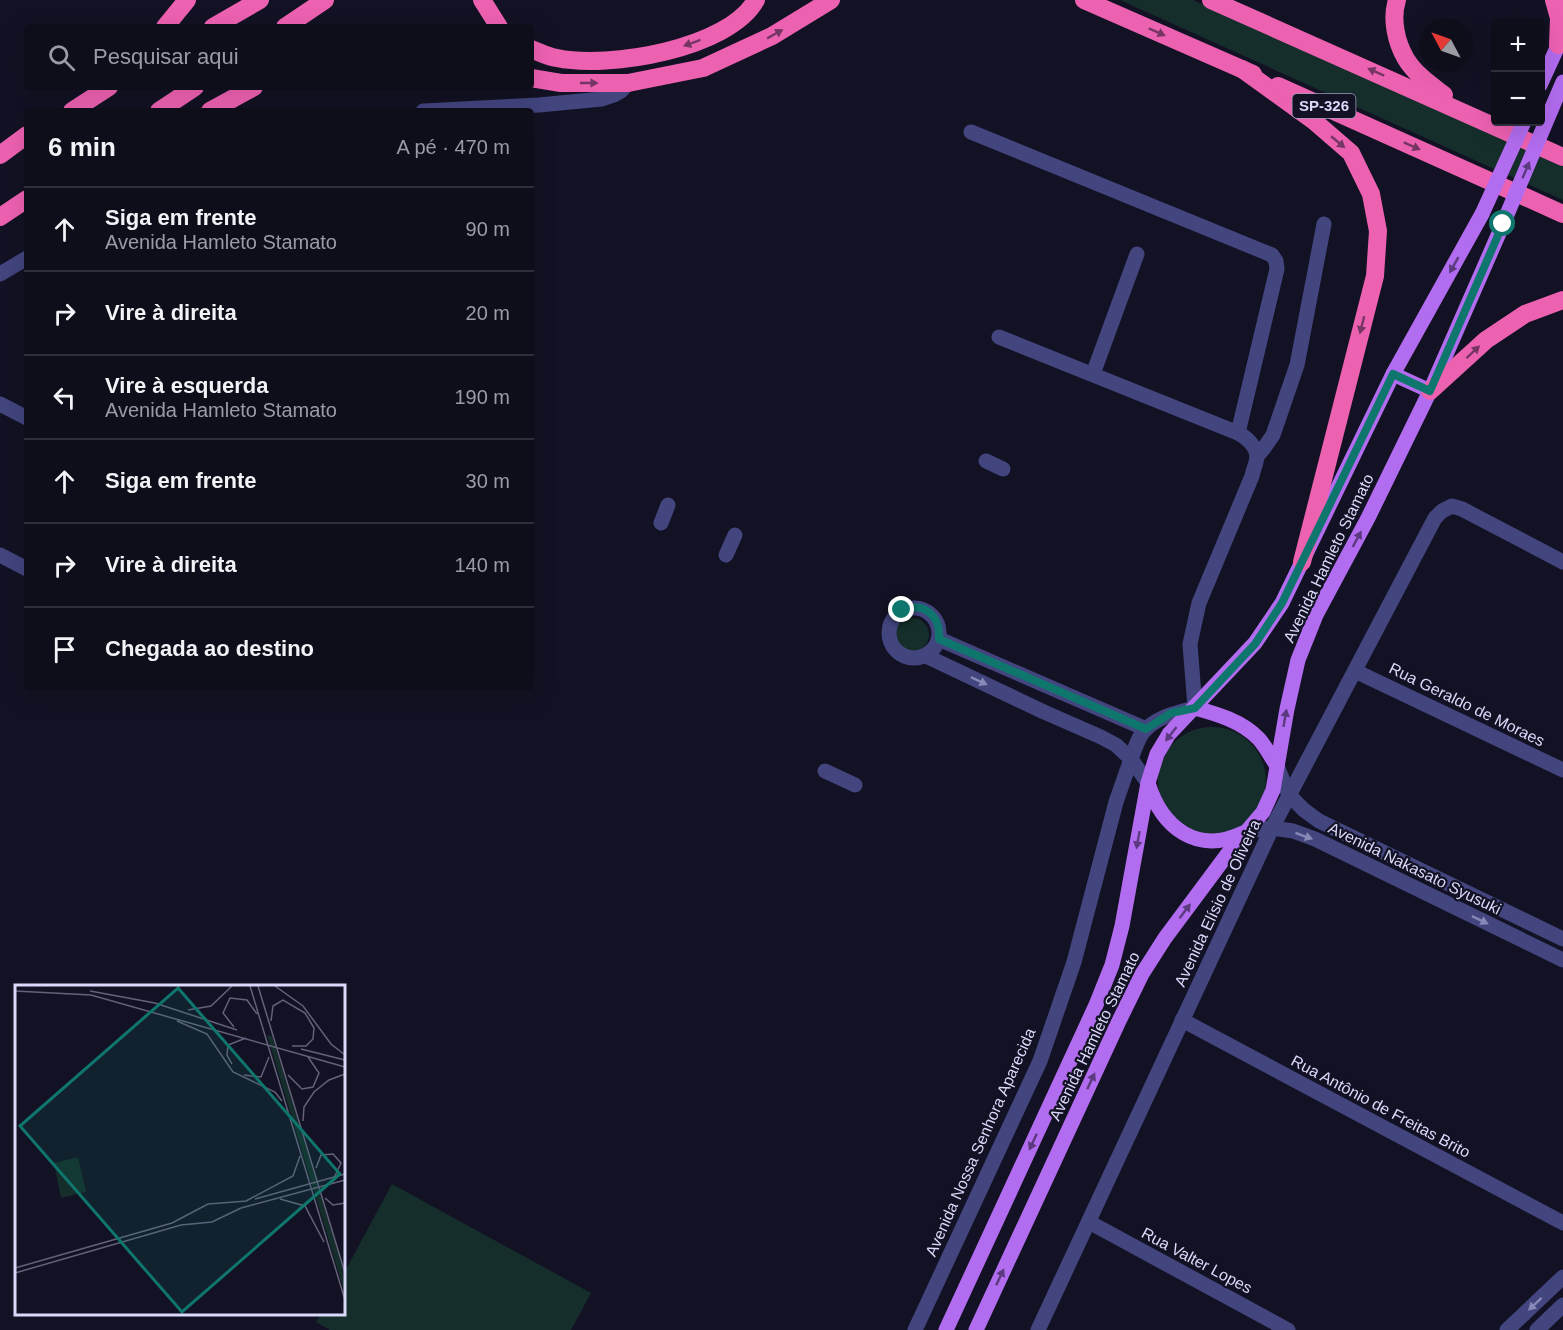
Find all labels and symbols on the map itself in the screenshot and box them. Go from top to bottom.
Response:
north arrow [1419,18,1473,72]
one-way arrow [1148,28,1166,37]
one-way arrow [767,29,784,39]
one-way arrow [683,39,701,49]
one-way arrow [1367,68,1384,77]
one-way arrow [580,78,599,88]
road number: SP-326 [1292,94,1356,118]
one-way arrow [1330,136,1346,149]
one-way arrow [1403,141,1420,150]
one-way arrow [1521,160,1531,178]
route start [1489,210,1515,236]
one-way arrow [1448,257,1459,273]
one-way arrow [1357,316,1367,334]
one-way arrow [1466,345,1480,359]
street label: Avenida Hamleto Stamato [1280,471,1377,645]
one-way arrow [1352,530,1362,547]
route end [888,596,914,622]
street label: Rua Geraldo de Moraes [1386,659,1547,750]
one-way arrow [970,676,987,685]
one-way arrow [1281,709,1290,728]
one-way arrow [1164,726,1177,742]
street label: Avenida Elísio de Oliveira [1171,817,1264,989]
street label: Avenida Nakasato Syusuki [1326,819,1504,918]
one-way arrow [1133,831,1142,850]
one-way arrow [1296,831,1314,841]
one-way arrow [1179,903,1192,919]
one-way arrow [1472,915,1489,924]
street label: Avenida Hamleto Stamato [1046,949,1143,1123]
inset map [15,985,345,1315]
street label: Avenida Nossa Senhora Aparecida [922,1025,1039,1259]
street label: Rua Antônio de Freitas Brito [1288,1052,1473,1161]
one-way arrow [1086,1072,1095,1089]
one-way arrow [1028,1133,1038,1151]
street label: Rua Valter Lopes [1139,1224,1255,1297]
one-way arrow [996,1268,1005,1285]
one-way arrow [1528,1296,1542,1310]

